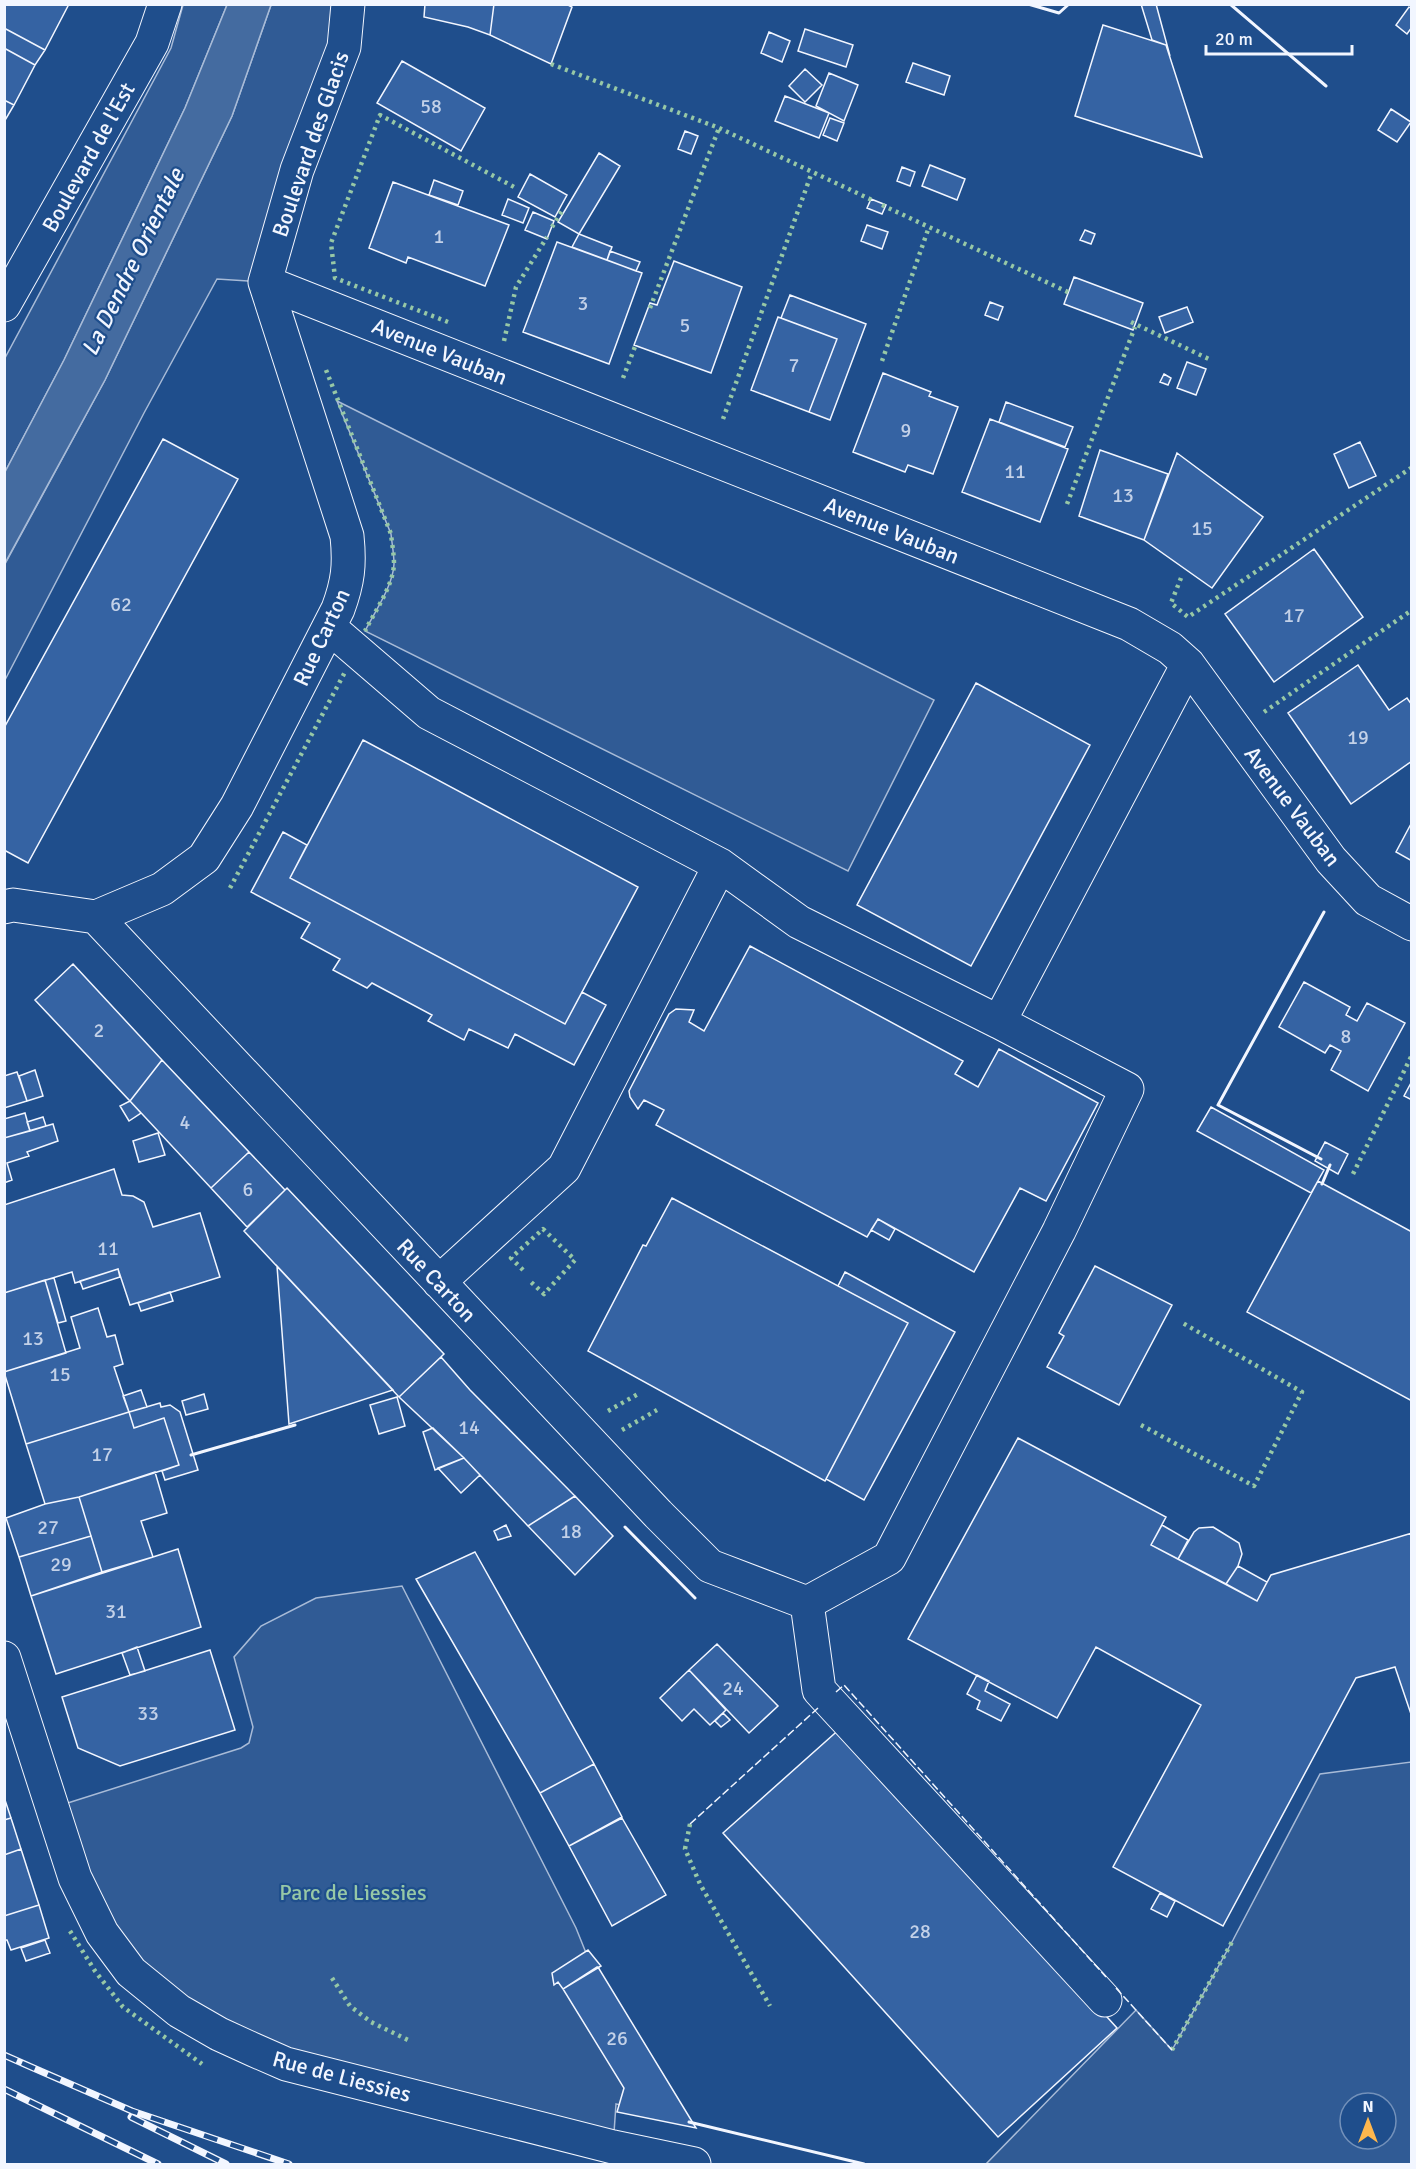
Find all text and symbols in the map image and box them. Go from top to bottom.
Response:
scale bar [1206,18,1352,56]
text: 20 m [1215,28,1253,50]
street label: Boulevard des Glacis [266,48,355,240]
street label: Boulevard de l'Est [36,77,141,237]
house number: 58 [420,94,442,119]
water label: La Dendre Orientale [75,162,192,361]
house number: 1 [434,224,444,249]
house number: 3 [578,291,588,316]
street label: Avenue Vauban [368,312,511,391]
house number: 5 [680,313,690,338]
house number: 7 [789,353,799,378]
house number: 9 [901,418,911,443]
house number: 11 [1004,459,1026,484]
house number: 13 [1112,483,1134,508]
street label: Avenue Vauban [820,491,963,570]
house number: 15 [1191,516,1213,541]
street label: Rue Carton [287,584,356,690]
house number: 62 [110,592,132,617]
house number: 17 [1283,603,1305,628]
house number: 19 [1347,725,1369,750]
street label: Avenue Vauban [1239,741,1347,872]
house number: 2 [94,1018,104,1043]
house number: 8 [1341,1024,1351,1049]
house number: 4 [180,1110,191,1135]
house number: 6 [243,1177,253,1202]
street label: Rue Carton [391,1233,482,1328]
house number: 11 [97,1236,119,1261]
house number: 13 [22,1326,44,1351]
house number: 15 [49,1362,71,1387]
house number: 14 [458,1415,480,1440]
house number: 17 [91,1442,113,1467]
house number: 27 [37,1515,59,1540]
house number: 18 [560,1519,582,1544]
house number: 29 [50,1552,72,1577]
house number: 31 [105,1599,127,1624]
house number: 24 [722,1676,744,1701]
house number: 33 [137,1701,159,1726]
park label: Parc de Liessies [279,1879,427,1906]
house number: 28 [909,1919,931,1944]
house number: 26 [606,2026,628,2051]
street label: Rue de Liessies [270,2045,414,2108]
north arrow [1338,2091,1398,2151]
text: N [1362,2097,1374,2117]

